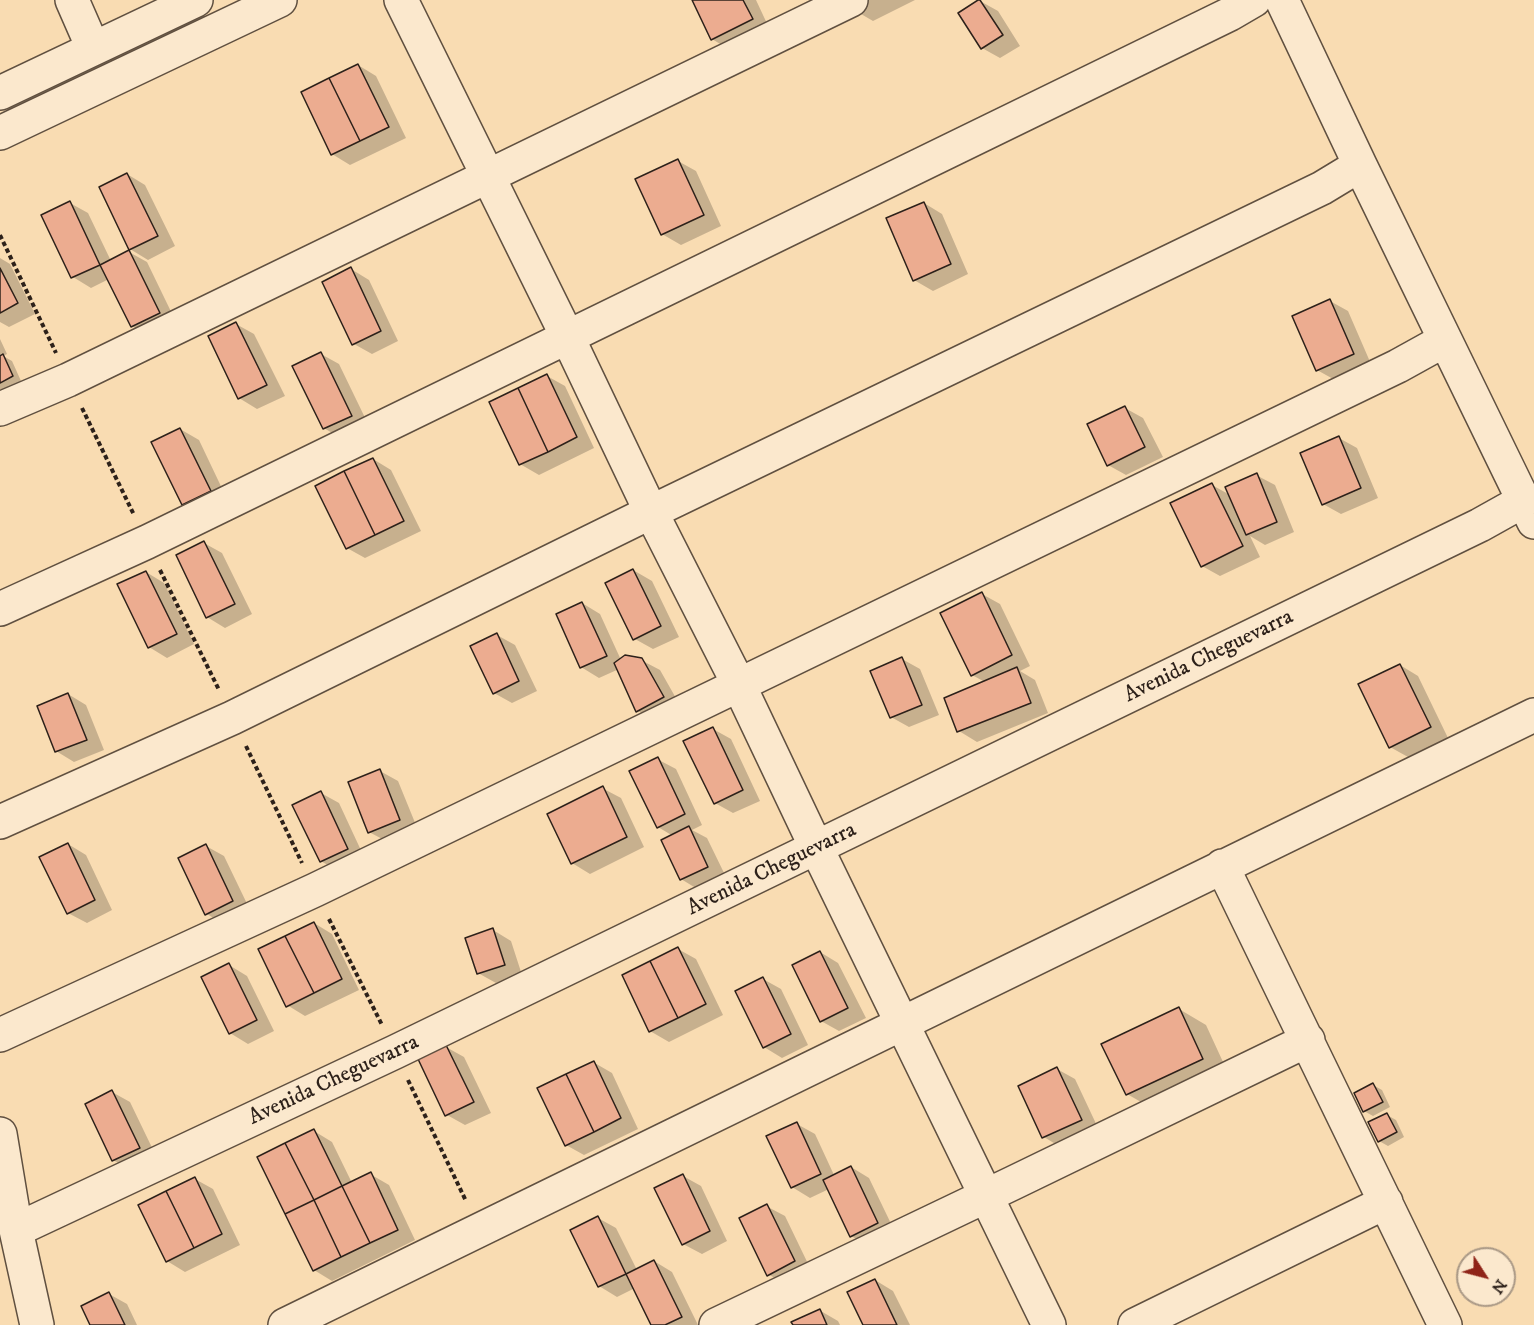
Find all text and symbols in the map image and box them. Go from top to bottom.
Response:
street label: Avenida Cheguevarra [1120,605,1298,709]
street label: Avenida Cheguevarra [683,818,861,922]
street label: Avenida Cheguevarra [245,1030,423,1132]
north arrow [1456,1247,1516,1307]
text: N [1487,1275,1511,1298]

